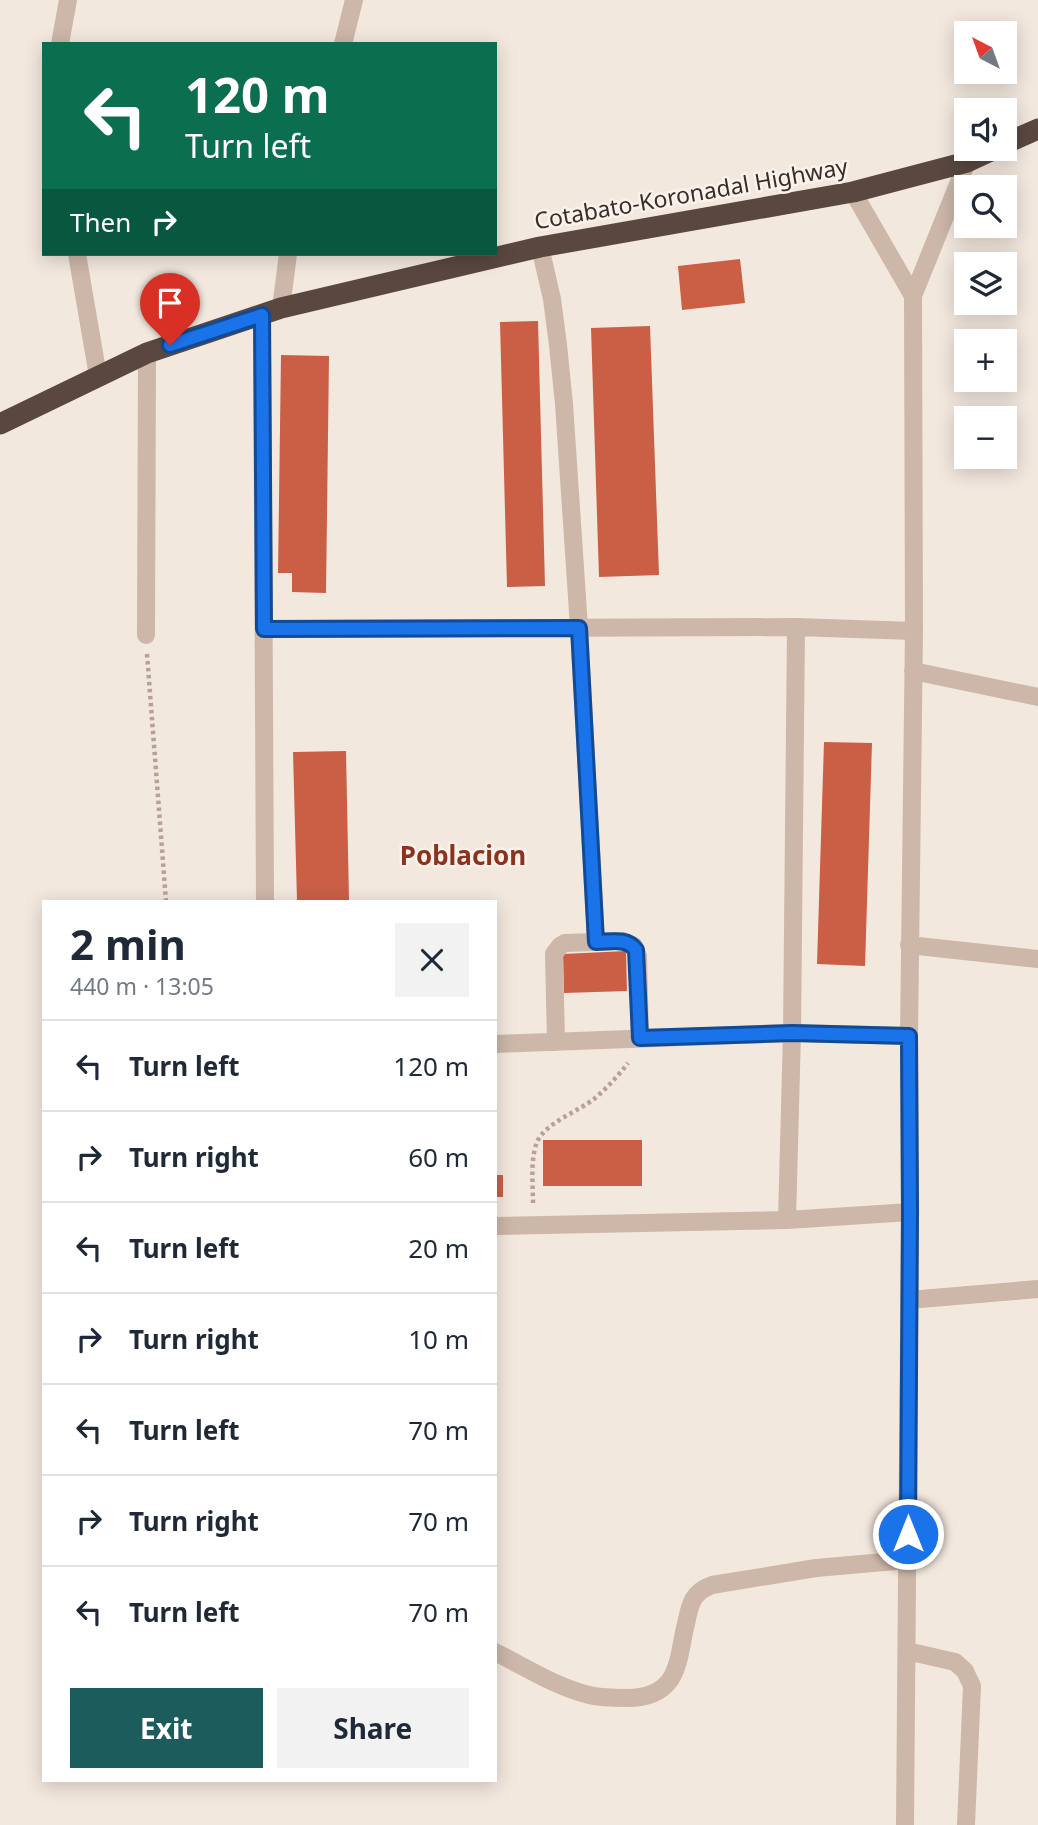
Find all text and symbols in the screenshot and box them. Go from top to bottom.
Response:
north arrow [954,21,1017,84]
map controls [954,21,1017,469]
text: 120 m [185,61,330,127]
icon: left [70,70,161,161]
button: sound [954,98,1017,161]
text: Turn left [185,124,311,167]
street label: Cotabato-Koronadal Highway [532,150,850,236]
button: search [954,175,1017,238]
icon: right [145,203,183,241]
text: Then [70,204,131,240]
button: layers [954,252,1017,315]
pin [140,273,200,345]
icon: arrive [151,284,189,322]
button: + [954,329,1017,392]
button: − [954,406,1017,469]
district label: Poblacion [400,837,526,873]
text: 2 min [70,915,186,972]
button: close [395,923,469,997]
text: 440 m · 13:05 [70,970,214,1002]
icon: left [70,1047,108,1085]
text: Turn left [129,1048,240,1084]
text: 120 m [393,1048,469,1084]
icon: right [70,1138,108,1176]
text: Turn right [129,1139,259,1175]
text: 60 m [408,1139,469,1175]
icon: left [70,1229,108,1267]
text: Turn left [129,1230,240,1266]
text: 20 m [408,1230,469,1266]
icon: right [70,1320,108,1358]
text: Turn right [129,1321,259,1357]
text: 10 m [408,1321,469,1357]
icon: left [70,1411,108,1449]
text: Turn left [129,1412,240,1448]
text: 70 m [408,1412,469,1448]
position arrow [871,1497,945,1571]
icon: right [70,1502,108,1540]
text: Turn right [129,1503,259,1539]
text: 70 m [408,1503,469,1539]
icon: left [70,1593,108,1631]
text: Turn left [129,1594,240,1630]
text: 70 m [408,1594,469,1630]
button: Exit [70,1688,263,1768]
button: Share [277,1688,469,1768]

